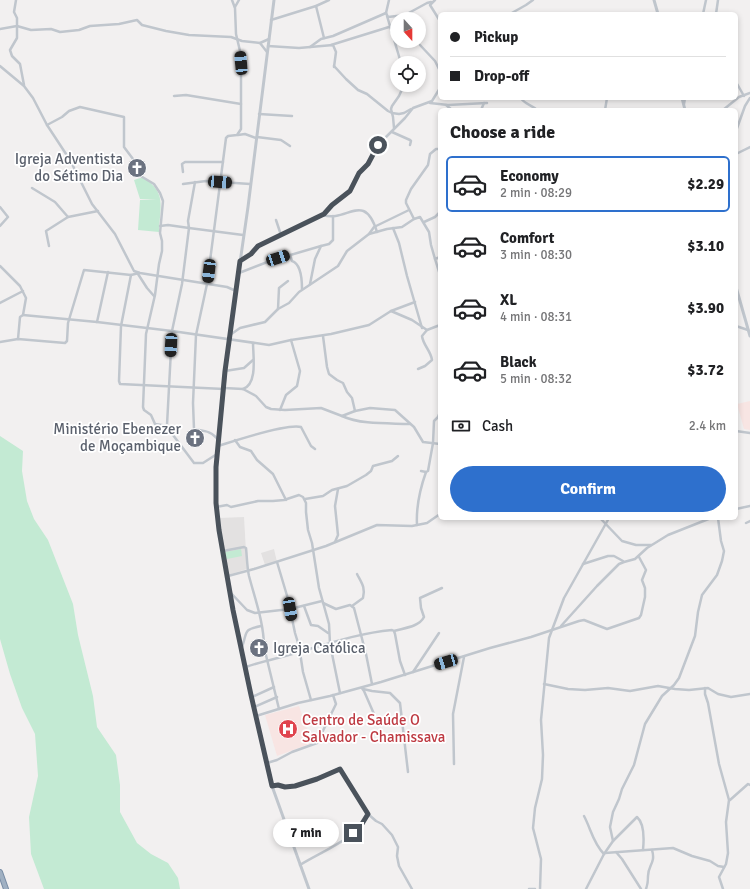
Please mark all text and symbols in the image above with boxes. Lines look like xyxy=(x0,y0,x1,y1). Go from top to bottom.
north arrow xyxy=(390,12,426,48)
map controls xyxy=(390,12,426,92)
text: Pickup xyxy=(474,28,518,46)
car xyxy=(234,51,248,75)
button: locate xyxy=(390,56,426,92)
text: Drop-off xyxy=(474,67,529,85)
text: Choose a ride xyxy=(450,121,555,143)
route start xyxy=(369,136,387,154)
place label: Igreja Adventista do Sétimo Dia xyxy=(15,150,123,185)
church icon: Igreja Adventista do Sétimo Dia xyxy=(126,157,148,179)
icon: car xyxy=(452,166,488,202)
text: Economy xyxy=(500,167,559,185)
car xyxy=(208,175,232,189)
text: $2.29 xyxy=(687,175,724,193)
text: 2 min · 08:29 xyxy=(500,185,572,201)
icon: car xyxy=(452,228,488,264)
text: Comfort xyxy=(500,229,554,247)
text: $3.10 xyxy=(687,237,724,255)
text: 3 min · 08:30 xyxy=(500,247,572,263)
car xyxy=(265,249,291,267)
car xyxy=(202,258,216,284)
icon: car xyxy=(452,290,488,326)
text: XL xyxy=(500,291,517,309)
text: $3.90 xyxy=(687,299,724,317)
text: 4 min · 08:31 xyxy=(500,309,572,325)
car xyxy=(164,333,178,357)
icon: car xyxy=(452,352,488,388)
text: Black xyxy=(500,353,537,371)
text: $3.72 xyxy=(687,361,724,379)
text: 5 min · 08:32 xyxy=(500,371,572,387)
icon: cash xyxy=(450,415,472,437)
text: Cash xyxy=(482,417,513,435)
text: 2.4 km xyxy=(689,418,726,434)
place label: Ministério Ebenezer de Moçambique xyxy=(53,420,181,455)
church icon: Ministério Ebenezer de Moçambique xyxy=(184,427,206,449)
button: Confirm xyxy=(450,466,726,512)
car xyxy=(282,596,298,622)
church icon: Igreja Católica xyxy=(248,637,270,659)
place label: Igreja Católica xyxy=(273,639,366,657)
car xyxy=(433,653,459,671)
place label: Centro de Saúde O Salvador - Chamissava xyxy=(302,711,445,746)
hospital icon: Centro de Saúde O Salvador - Chamissava xyxy=(277,718,299,740)
callout: 7 min xyxy=(273,819,339,847)
route end xyxy=(344,824,362,842)
text: 7 min xyxy=(290,825,322,841)

